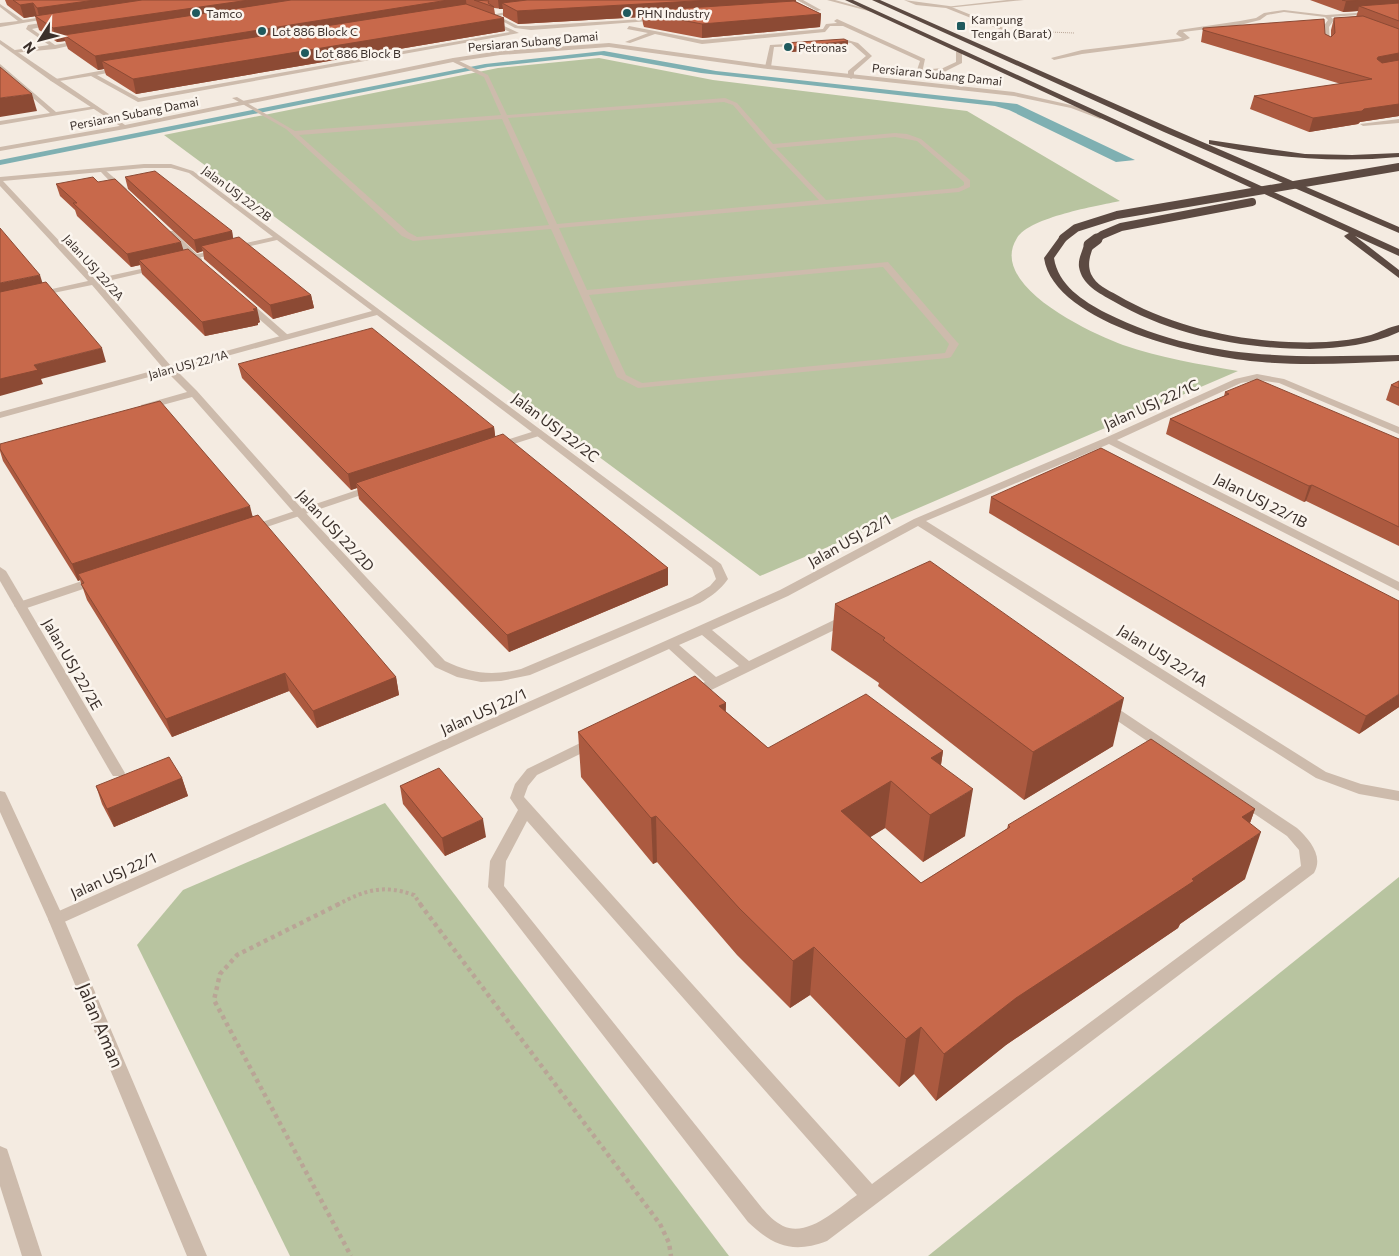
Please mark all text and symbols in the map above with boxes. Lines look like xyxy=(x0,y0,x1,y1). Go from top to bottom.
place label: Tamco xyxy=(206,6,243,20)
place label: PHN Industry xyxy=(637,6,710,20)
marker: Tamco xyxy=(190,7,202,19)
marker: PHN Industry xyxy=(621,7,633,19)
place label: Kampung Tengah (Barat) xyxy=(971,12,1052,40)
north arrow xyxy=(15,15,65,65)
marker: Kampung Tengah (Barat) xyxy=(955,20,967,32)
place label: Lot 886 Block C xyxy=(272,24,358,38)
marker: Lot 886 Block C xyxy=(256,25,268,37)
street label: Persiaran Subang Damai xyxy=(467,28,599,54)
text: N xyxy=(19,39,39,57)
place label: Petronas xyxy=(798,40,847,54)
marker: Petronas xyxy=(782,41,794,53)
place label: Lot 886 Block B xyxy=(315,46,401,60)
marker: Lot 886 Block B xyxy=(299,47,311,59)
street label: Persiaran Subang Damai xyxy=(871,60,1003,88)
street label: Persiaran Subang Damai xyxy=(68,94,200,132)
street label: Jalan USJ 22/2B xyxy=(199,162,275,224)
street label: Jalan USJ 22/2A xyxy=(60,231,127,303)
street label: Jalan USJ 22/1A xyxy=(147,347,230,382)
street label: Jalan USJ 22/1C xyxy=(1101,375,1201,433)
street label: Jalan USJ 22/2C xyxy=(509,388,603,466)
street label: Jalan USJ 22/1B xyxy=(1212,469,1311,531)
street label: Jalan USJ 22/2D xyxy=(294,485,378,575)
street label: Jalan USJ 22/1 xyxy=(804,510,894,570)
street label: Jalan USJ 22/2E xyxy=(39,615,107,713)
street label: Jalan USJ 22/1A xyxy=(1115,620,1211,690)
street label: Jalan USJ 22/1 xyxy=(437,684,529,738)
street label: Jalan USJ 22/1 xyxy=(67,848,159,902)
street label: Jalan Aman xyxy=(73,979,129,1071)

